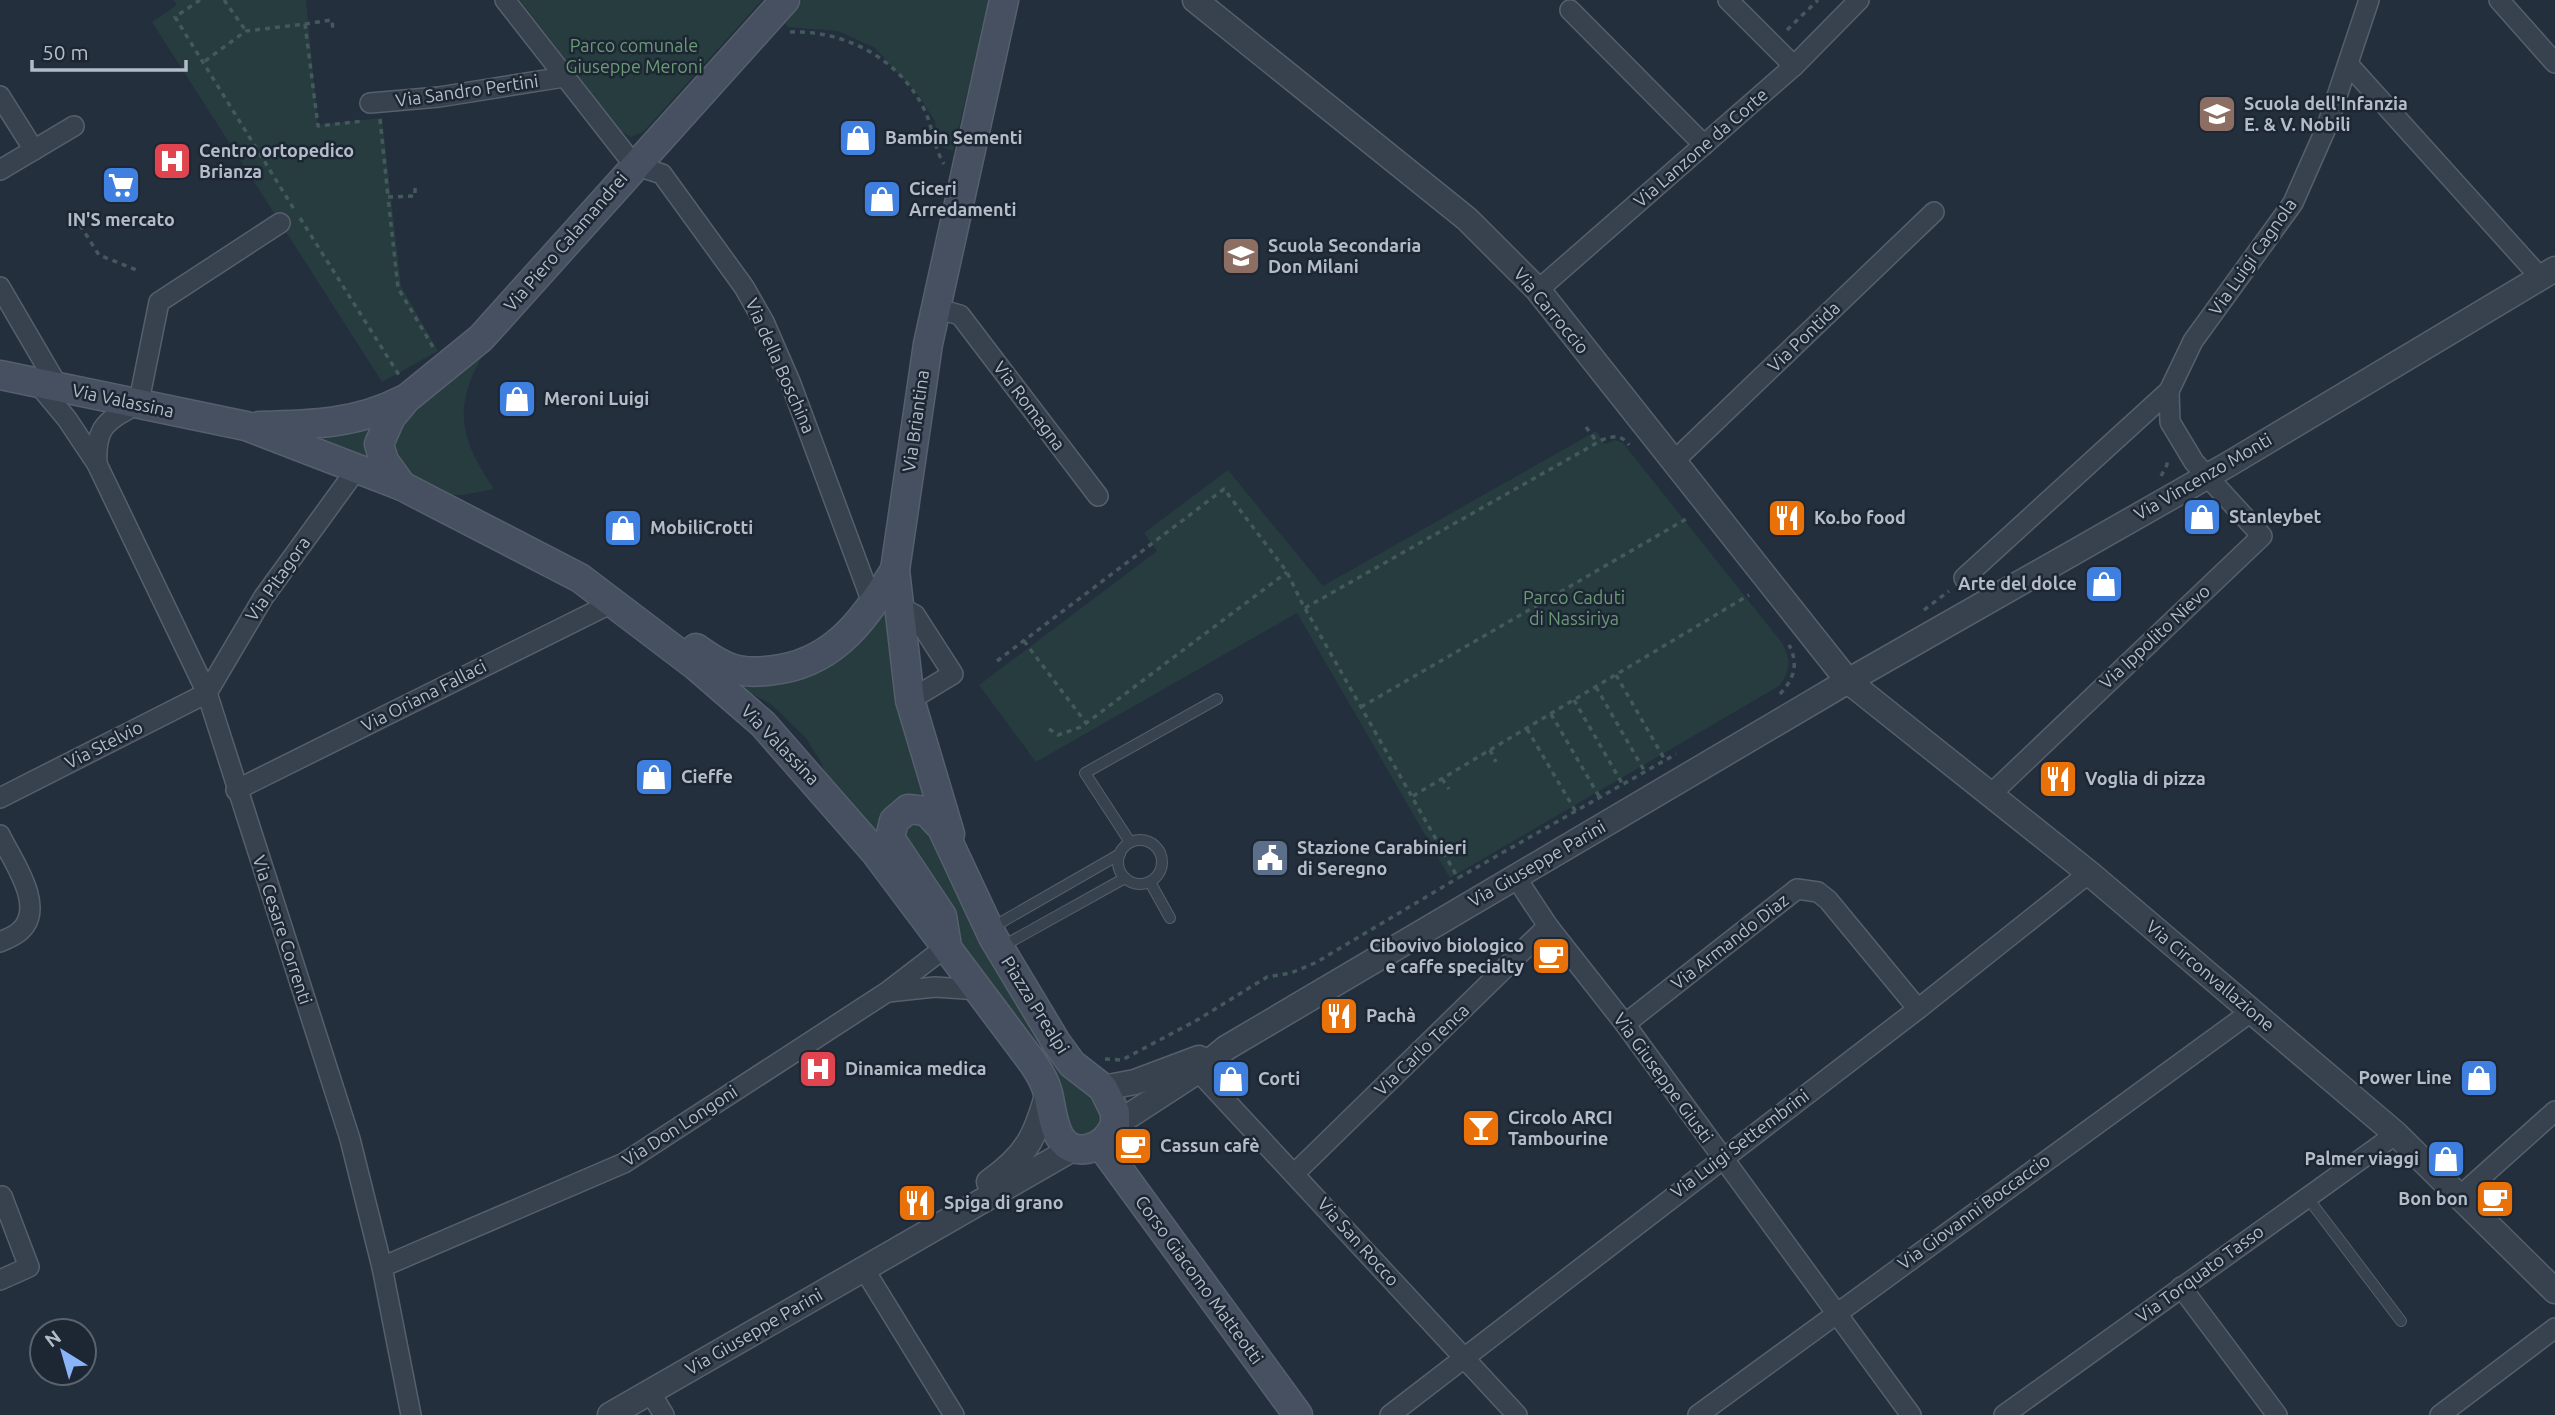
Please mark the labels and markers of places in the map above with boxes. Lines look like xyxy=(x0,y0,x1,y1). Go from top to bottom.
school or university icon: Scuola dell'Infanzia E. & V. Nobili xyxy=(2196,93,2238,135)
place label: Scuola dell'Infanzia E. & V. Nobili xyxy=(2244,93,2408,134)
shop icon: Bambin Sementi xyxy=(837,117,879,159)
place label: Bambin Sementi xyxy=(885,127,1023,147)
hospital icon: Centro ortopedico Brianza xyxy=(151,140,193,182)
place label: Centro ortopedico Brianza xyxy=(199,140,354,181)
supermarket icon: IN'S mercato xyxy=(100,164,142,206)
shop icon: Ciceri Arredamenti xyxy=(861,178,903,220)
place label: Ciceri Arredamenti xyxy=(909,178,1016,219)
place label: IN'S mercato xyxy=(67,209,175,229)
school or university icon: Scuola Secondaria Don Milani xyxy=(1220,235,1262,277)
place label: Scuola Secondaria Don Milani xyxy=(1268,235,1421,276)
shop icon: Meroni Luigi xyxy=(496,378,538,420)
place label: Meroni Luigi xyxy=(544,388,649,408)
shop icon: Stanleybet xyxy=(2181,496,2223,538)
restaurant icon: Ko.bo food xyxy=(1766,497,1808,539)
place label: Stanleybet xyxy=(2229,506,2322,526)
shop icon: MobiliCrotti xyxy=(602,507,644,549)
place label: Ko.bo food xyxy=(1814,507,1906,527)
place label: MobiliCrotti xyxy=(650,517,753,537)
shop icon: Arte del dolce xyxy=(2083,563,2125,605)
place label: Arte del dolce xyxy=(1958,573,2077,593)
shop icon: Cieffe xyxy=(633,756,675,798)
restaurant icon: Voglia di pizza xyxy=(2037,758,2079,800)
place label: Cieffe xyxy=(681,766,733,786)
place label: Voglia di pizza xyxy=(2085,768,2206,788)
public building icon: Stazione Carabinieri di Seregno xyxy=(1249,837,1291,879)
place label: Stazione Carabinieri di Seregno xyxy=(1297,837,1467,878)
place label: Cibovivo biologico e caffe specialty xyxy=(1369,935,1524,976)
cafe icon: Cibovivo biologico e caffe specialty xyxy=(1530,935,1572,977)
restaurant icon: Pachà xyxy=(1318,995,1360,1037)
place label: Pachà xyxy=(1366,1005,1416,1025)
hospital icon: Dinamica medica xyxy=(797,1048,839,1090)
shop icon: Power Line xyxy=(2458,1057,2500,1099)
place label: Dinamica medica xyxy=(845,1058,986,1078)
shop icon: Corti xyxy=(1210,1058,1252,1100)
place label: Power Line xyxy=(2358,1067,2452,1087)
place label: Corti xyxy=(1258,1068,1300,1088)
bar icon: Circolo ARCI Tambourine xyxy=(1460,1107,1502,1149)
place label: Circolo ARCI Tambourine xyxy=(1508,1107,1613,1148)
cafe icon: Cassun cafè xyxy=(1112,1125,1154,1167)
place label: Cassun cafè xyxy=(1160,1135,1260,1155)
shop icon: Palmer viaggi xyxy=(2425,1138,2467,1180)
place label: Palmer viaggi xyxy=(2305,1148,2419,1168)
cafe icon: Bon bon xyxy=(2474,1178,2516,1220)
restaurant icon: Spiga di grano xyxy=(896,1182,938,1224)
place label: Bon bon xyxy=(2398,1188,2468,1208)
place label: Spiga di grano xyxy=(944,1192,1064,1212)

